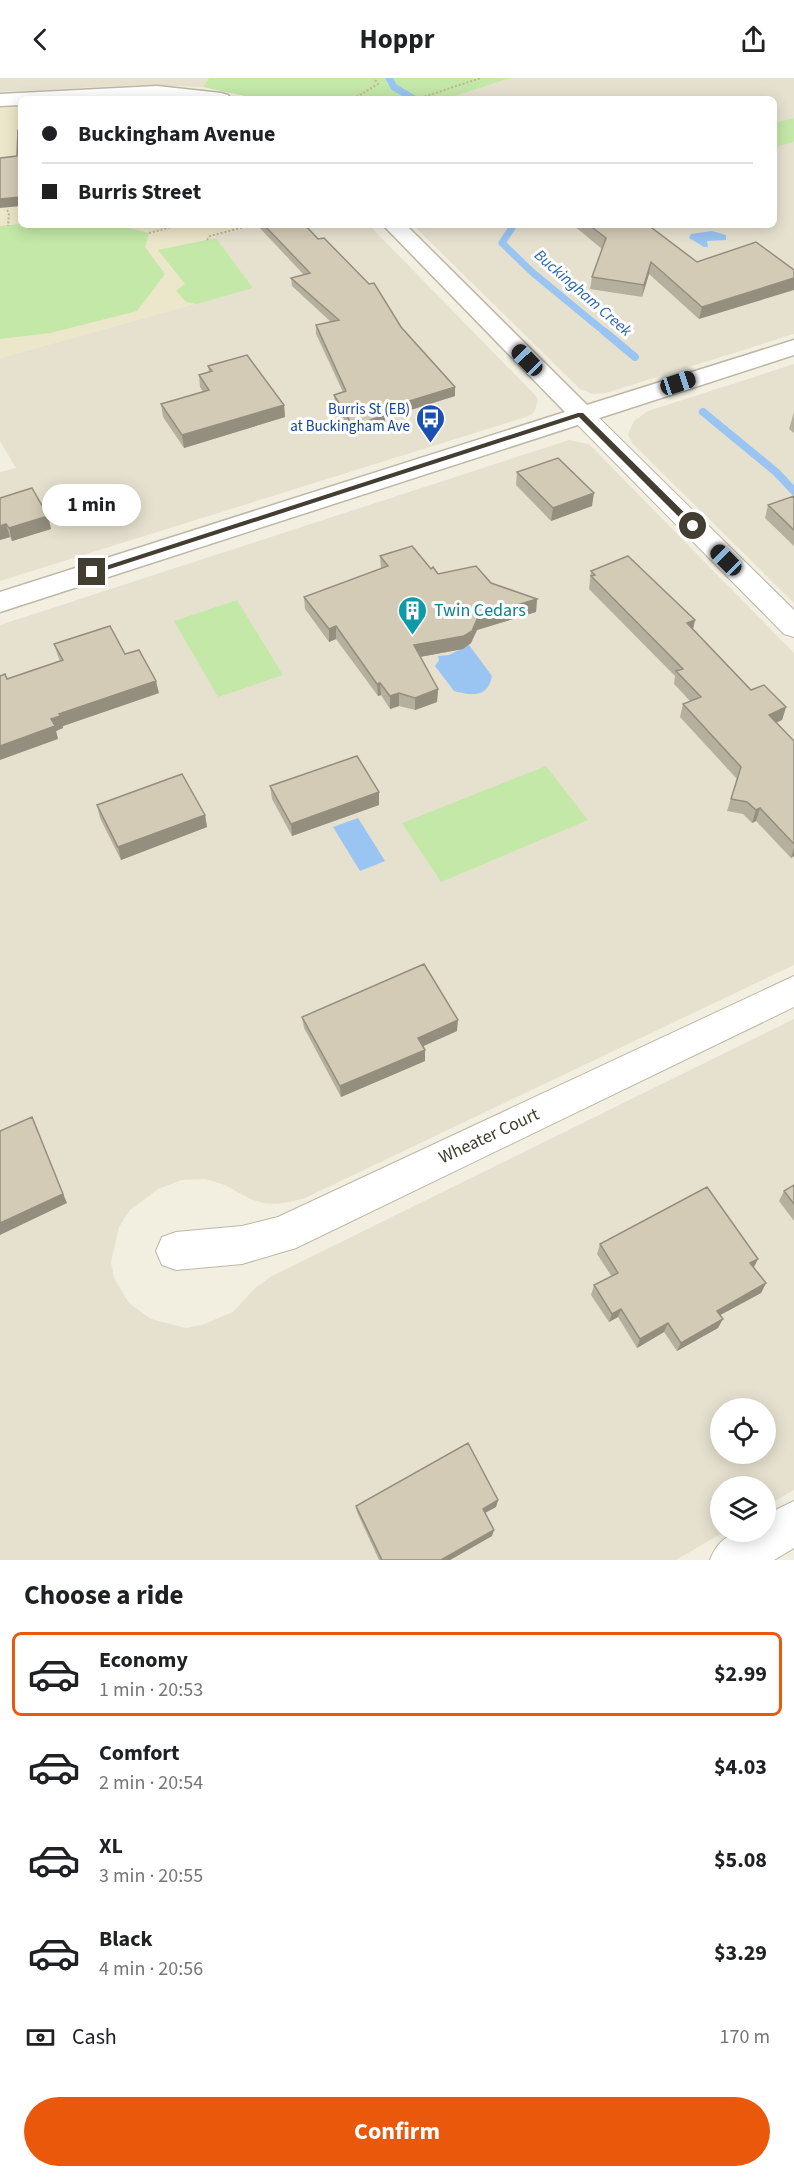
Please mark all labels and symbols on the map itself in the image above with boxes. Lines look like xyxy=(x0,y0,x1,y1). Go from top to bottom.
water label: Buckingham Creek xyxy=(529,244,637,342)
car xyxy=(508,341,546,379)
car xyxy=(658,369,698,397)
place label: Burris St (EB) at Buckingham Ave xyxy=(290,399,410,437)
bus stop icon: Burris St (EB) at Buckingham Ave xyxy=(415,402,447,444)
callout: 1 min xyxy=(42,485,142,527)
route start xyxy=(679,512,706,539)
car xyxy=(707,541,745,579)
route end xyxy=(78,558,105,585)
building icon: Twin Cedars xyxy=(397,594,429,636)
place label: Twin Cedars xyxy=(434,598,526,623)
street label: Wheater Court xyxy=(435,1102,543,1170)

